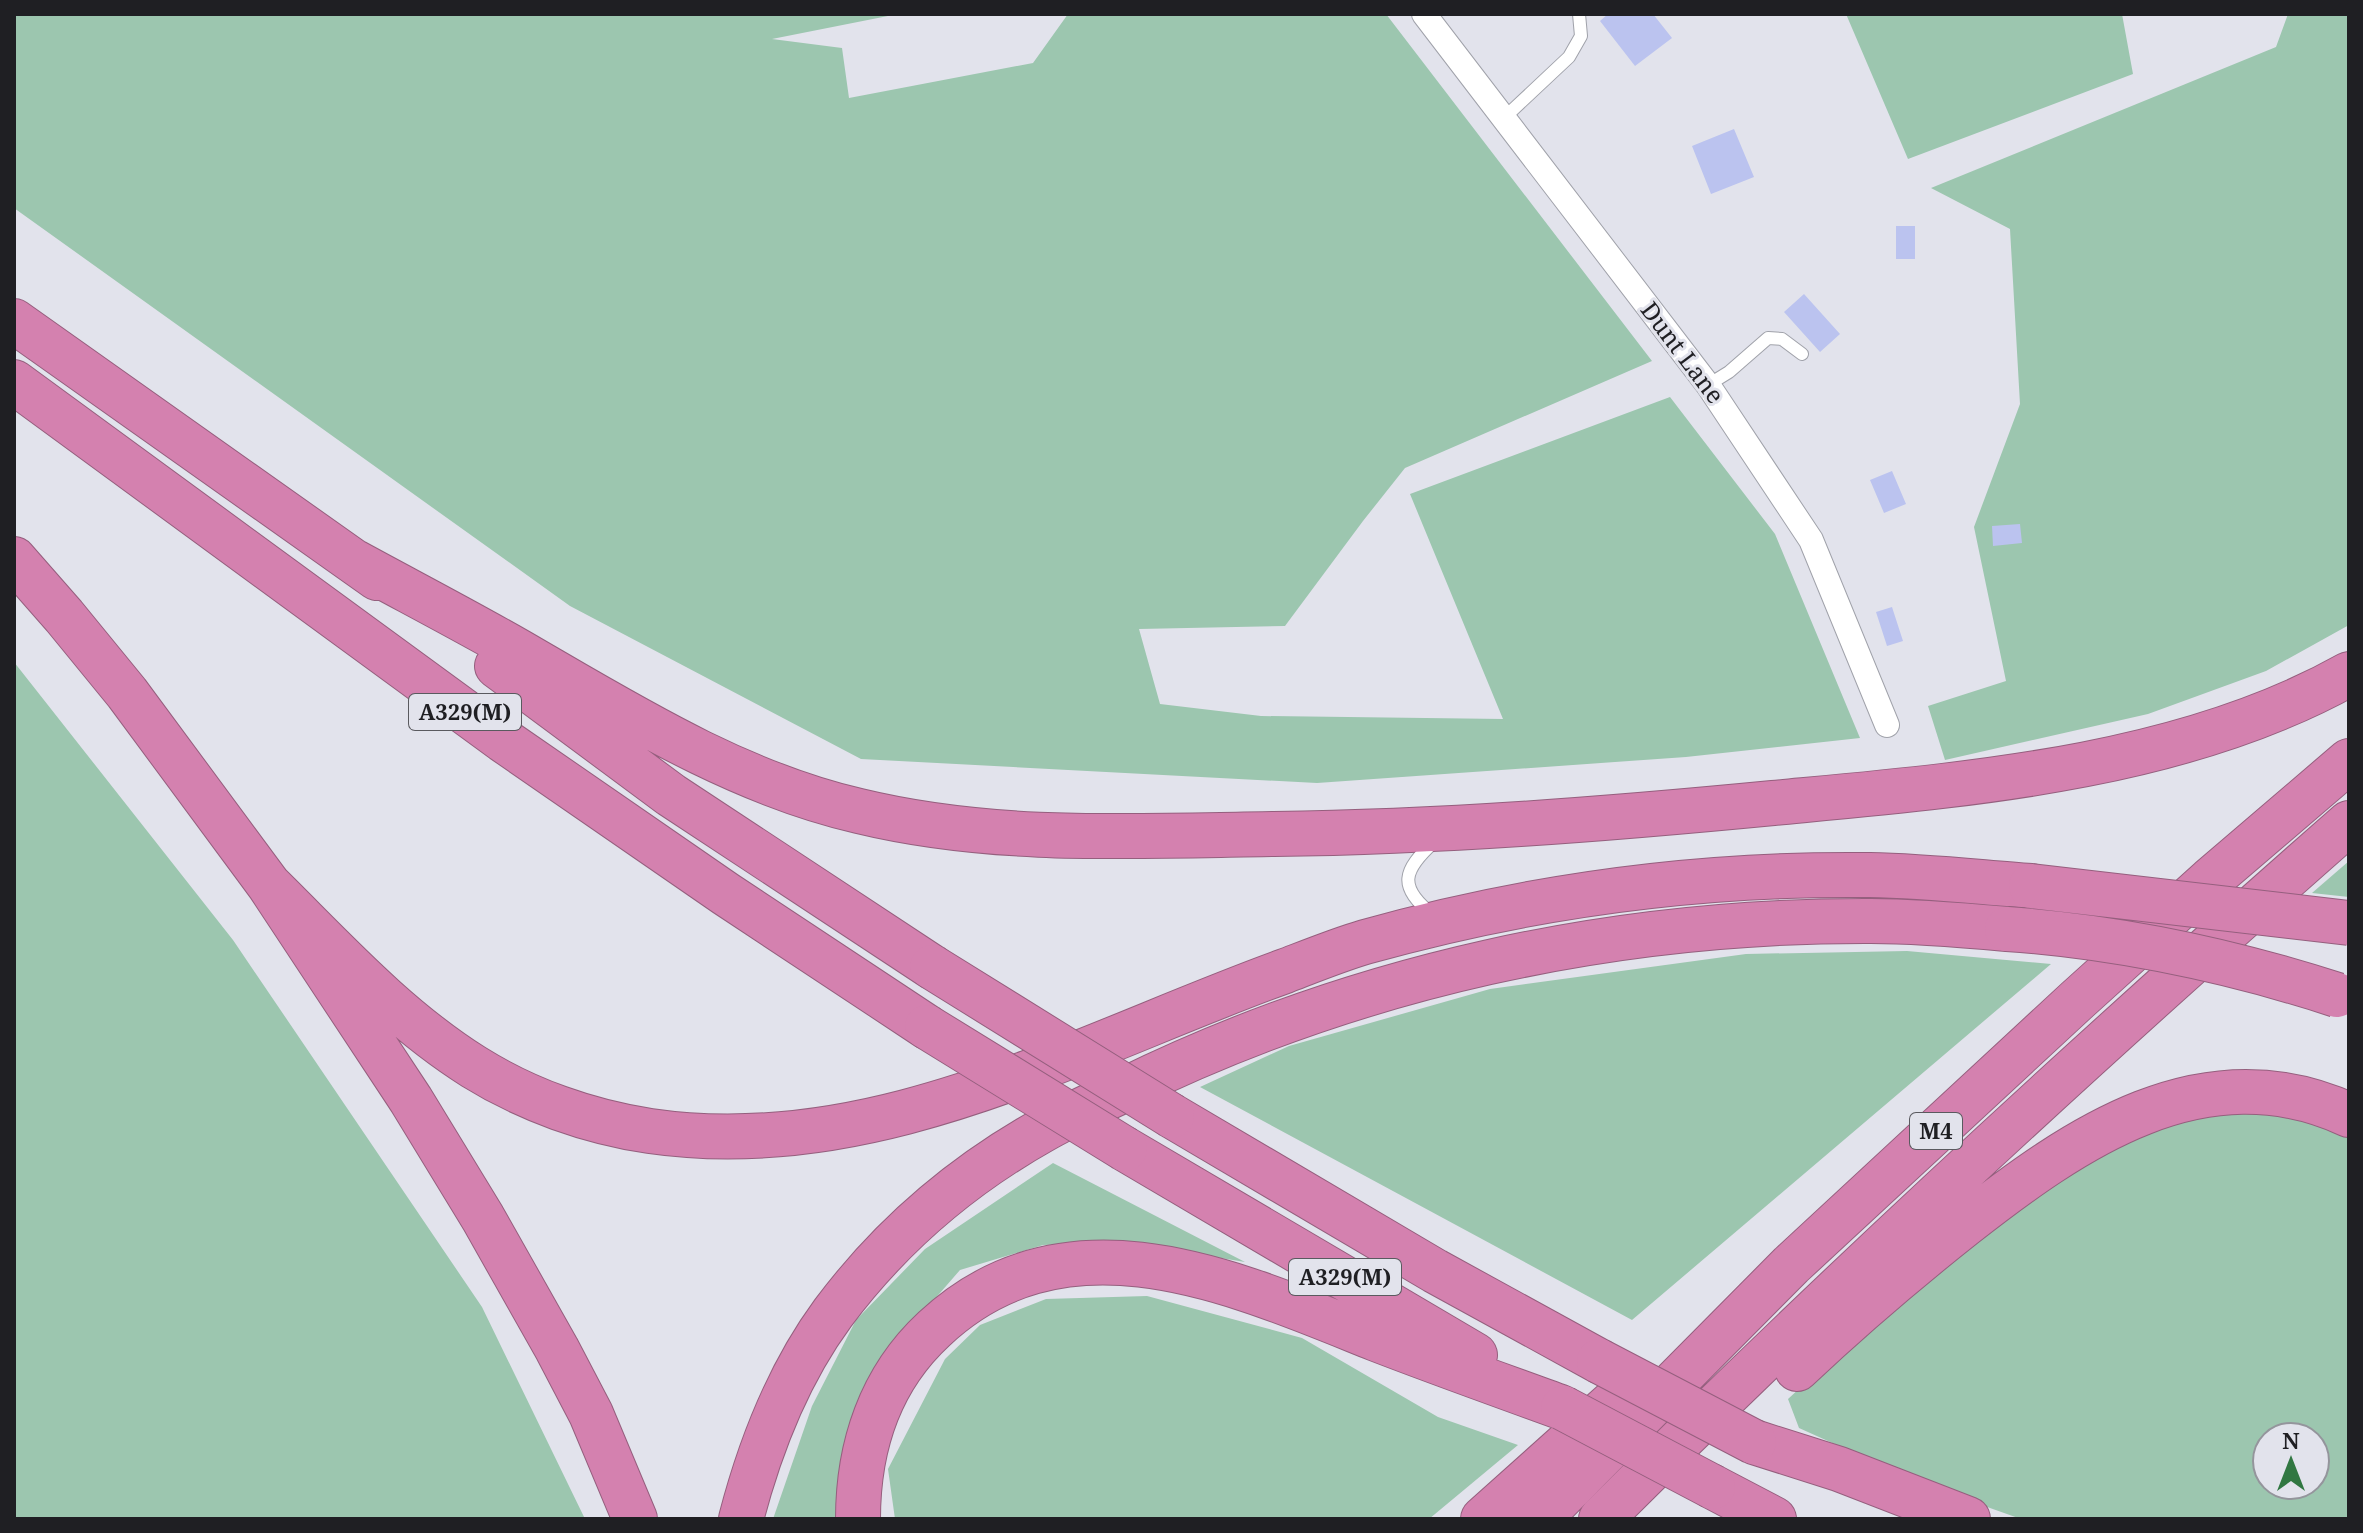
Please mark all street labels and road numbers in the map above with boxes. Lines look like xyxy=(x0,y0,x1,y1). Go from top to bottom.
street label: Dunt Lane xyxy=(1634,294,1732,410)
road number: A329(M) xyxy=(409,694,521,730)
road number: M4 xyxy=(1910,1113,1962,1149)
road number: A329(M) xyxy=(1289,1259,1401,1295)

